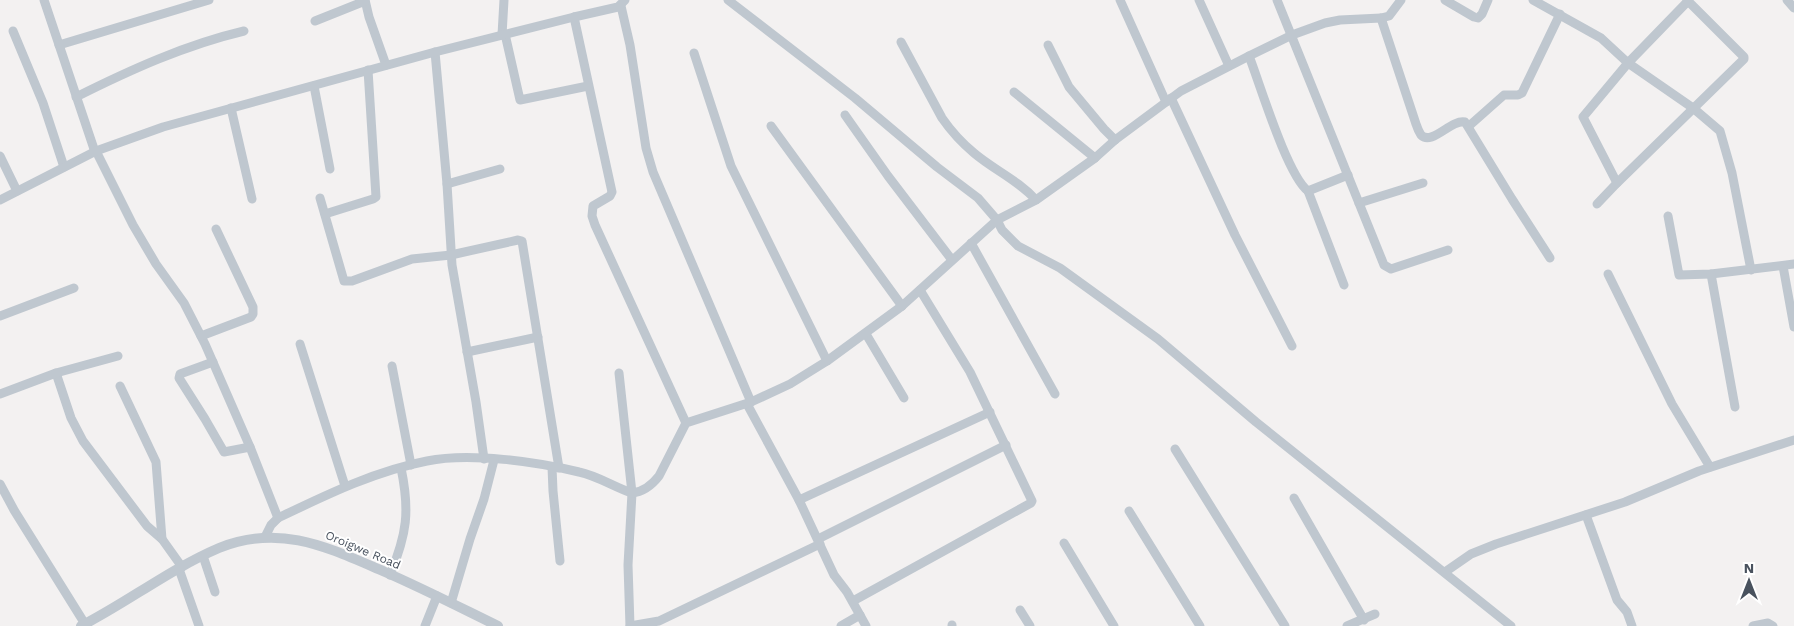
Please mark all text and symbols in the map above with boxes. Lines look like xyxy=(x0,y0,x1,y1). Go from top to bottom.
street label: Oroigwe Road xyxy=(323,528,403,572)
north arrow xyxy=(1724,556,1774,606)
text: N xyxy=(1744,560,1754,576)

